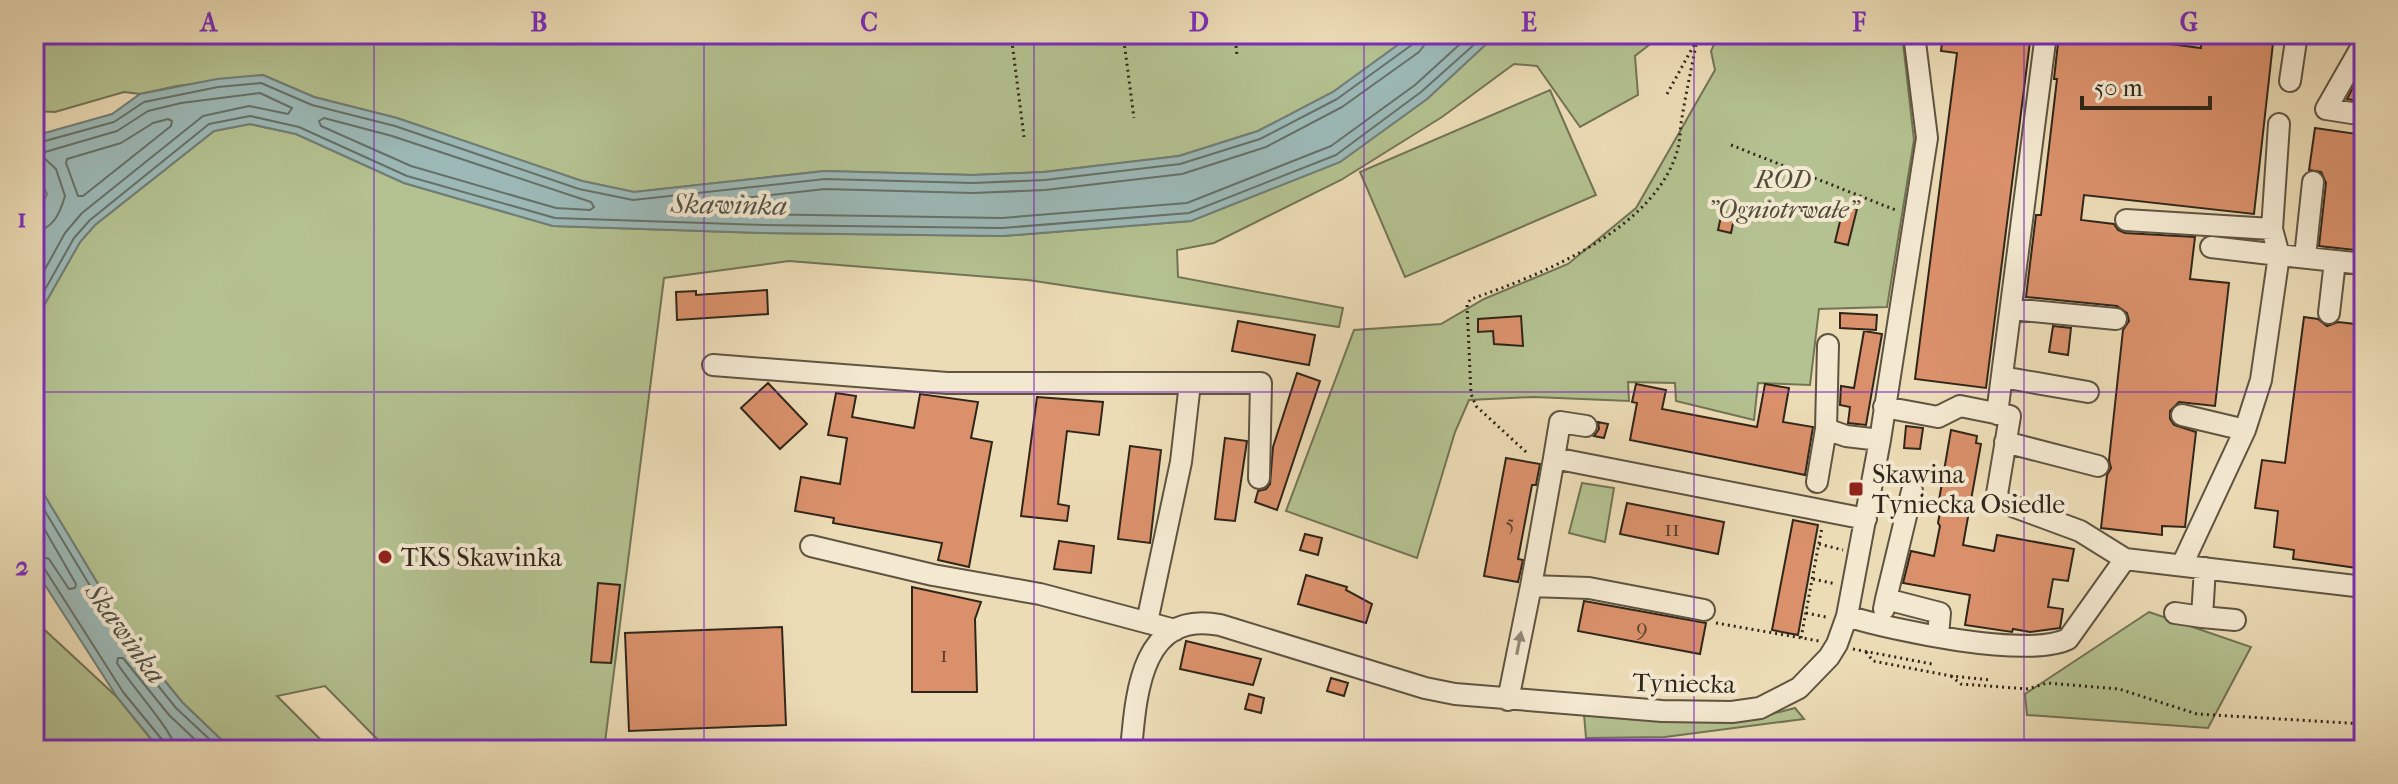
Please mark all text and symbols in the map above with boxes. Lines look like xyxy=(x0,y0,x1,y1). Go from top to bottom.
text: A xyxy=(199,7,219,38)
text: B xyxy=(531,7,548,38)
text: C xyxy=(860,7,878,38)
text: D xyxy=(1189,7,1209,38)
text: E xyxy=(1521,7,1537,38)
text: F xyxy=(1851,7,1866,38)
text: G xyxy=(2180,7,2198,38)
scale bar xyxy=(2082,60,2210,110)
text: 50 m xyxy=(2094,74,2143,102)
park label: ROD "Ogniotrwałe" xyxy=(1708,164,1860,225)
water label: Skawinka xyxy=(670,187,787,222)
text: 1 xyxy=(17,203,27,234)
place label: Skawina Tyniecka Osiedle xyxy=(1872,459,2065,520)
marker: Skawina Tyniecka Osiedle xyxy=(1847,480,1865,498)
house number: 5 xyxy=(1505,510,1515,536)
house number: 11 xyxy=(1664,516,1680,542)
place label: TKS Skawinka xyxy=(401,542,563,573)
marker: TKS Skawinka xyxy=(376,548,394,566)
text: 2 xyxy=(15,551,29,582)
water label: Skawinka xyxy=(77,576,173,690)
house number: 9 xyxy=(1636,615,1648,641)
one-way arrow xyxy=(1514,630,1526,655)
house number: 1 xyxy=(940,642,948,668)
street label: Tyniecka xyxy=(1632,667,1737,700)

